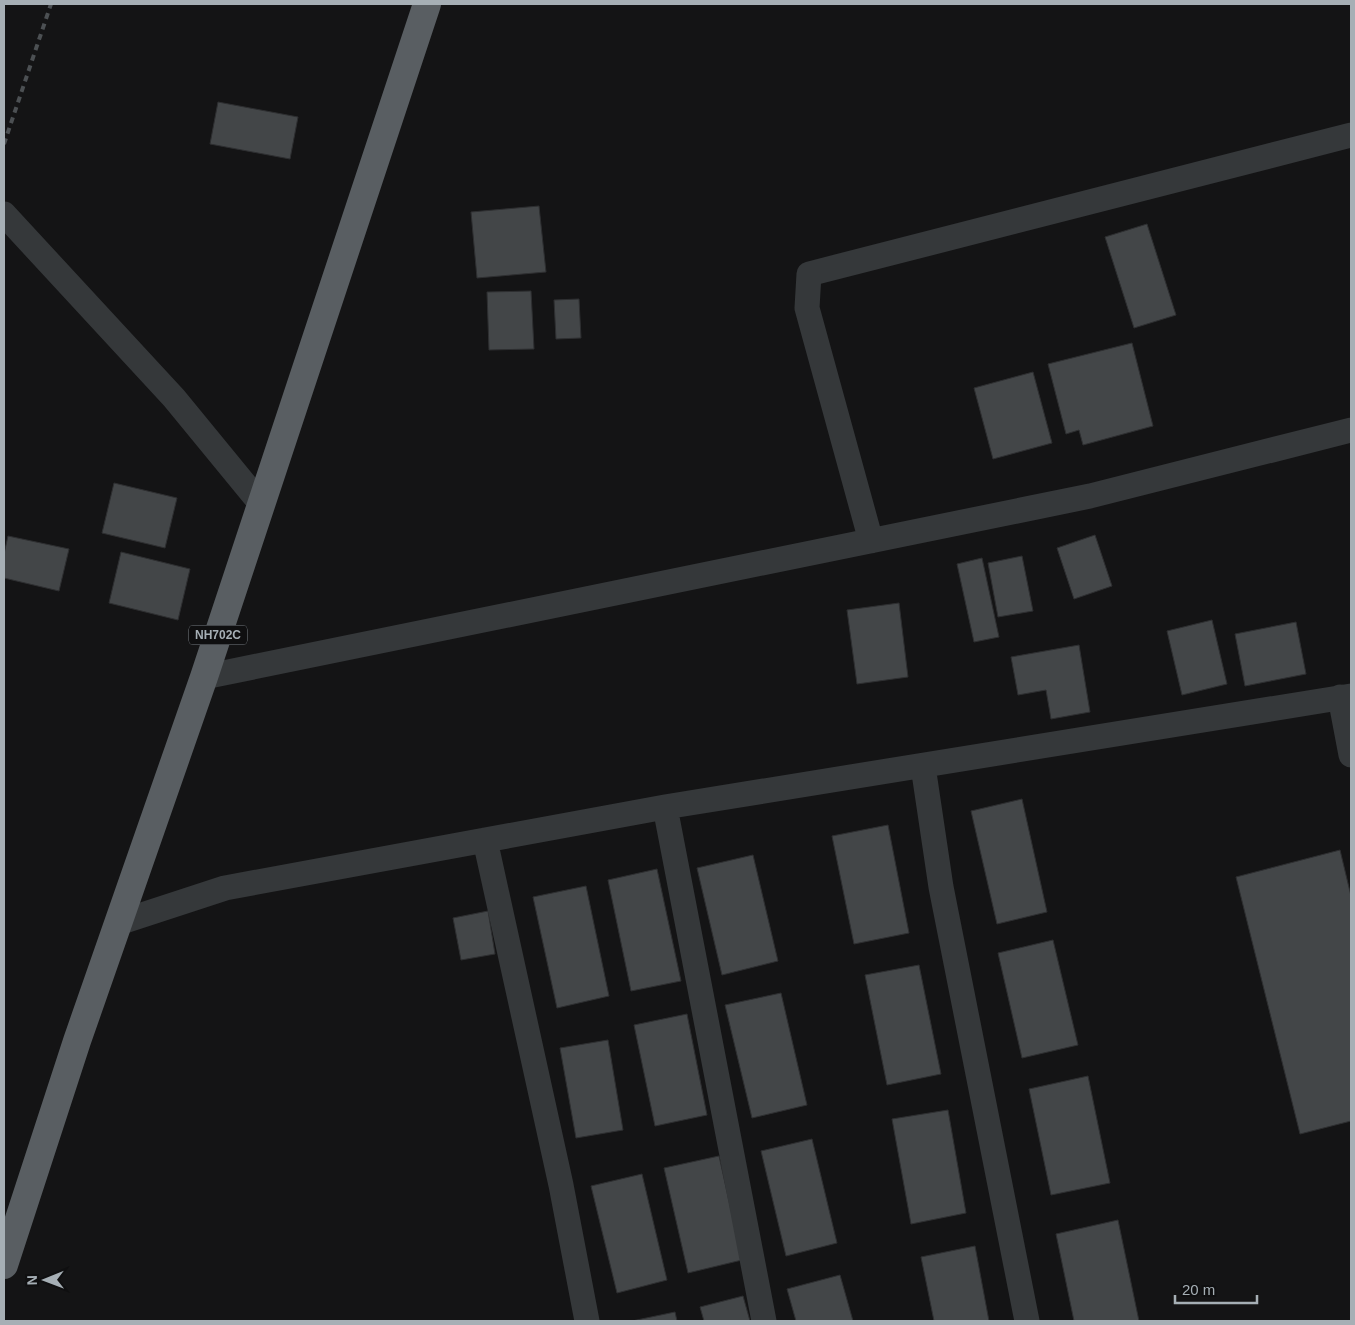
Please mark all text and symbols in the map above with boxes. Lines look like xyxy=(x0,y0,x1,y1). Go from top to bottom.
road number: NH702C xyxy=(189,626,247,644)
north arrow xyxy=(20,1255,70,1305)
scale bar xyxy=(1175,1272,1258,1304)
text: N xyxy=(24,1275,40,1285)
text: 20 m xyxy=(1182,1281,1215,1298)

